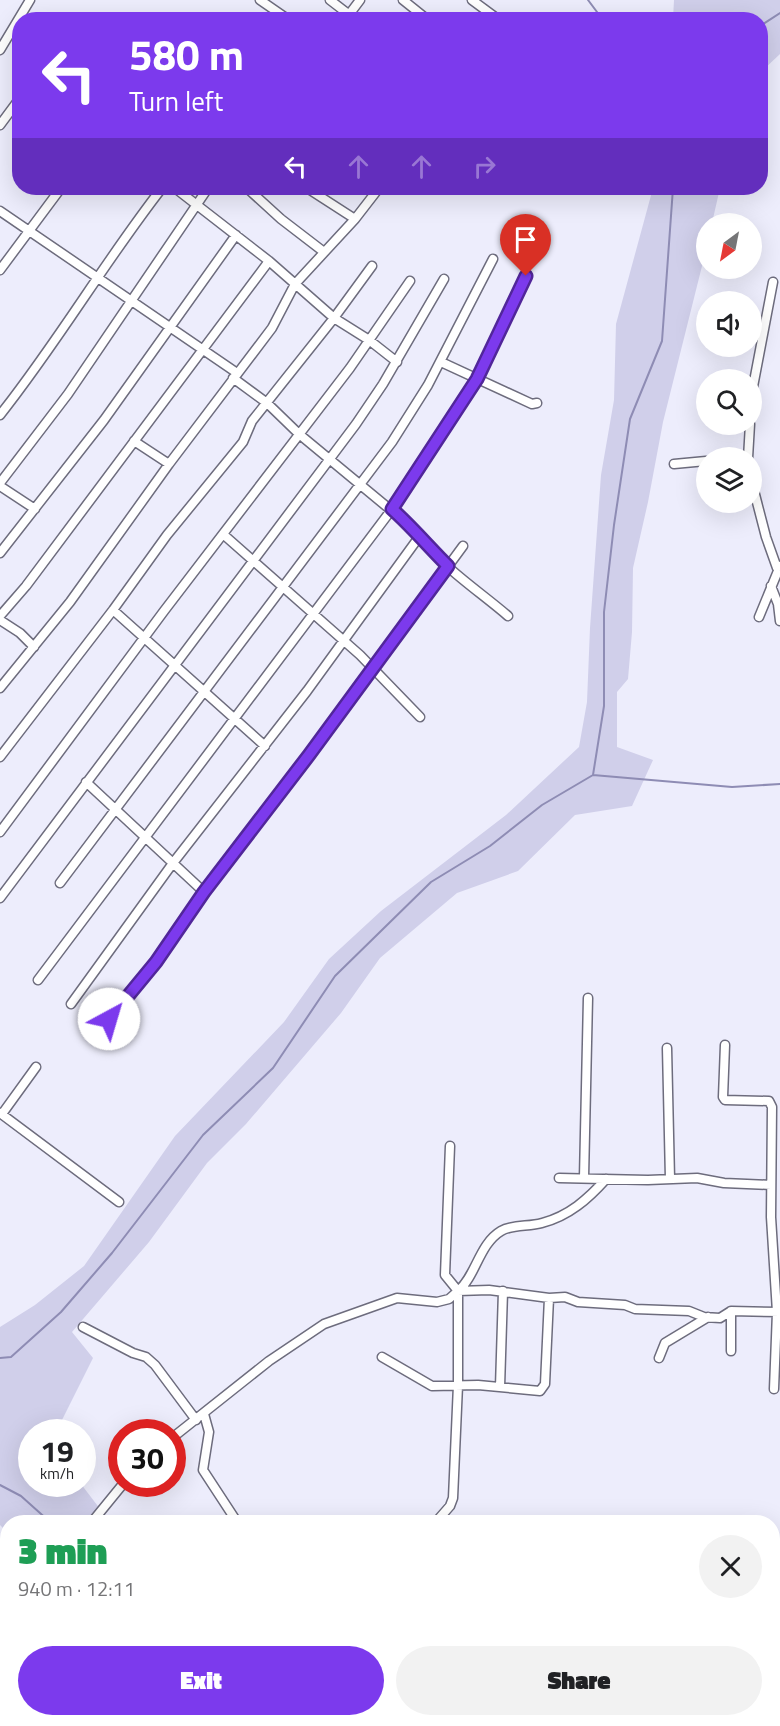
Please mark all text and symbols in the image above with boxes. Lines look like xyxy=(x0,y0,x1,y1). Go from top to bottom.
text: 580 m xyxy=(129,22,244,86)
icon: left xyxy=(30,36,108,114)
text: Turn left xyxy=(129,80,223,121)
icon: left xyxy=(279,150,312,183)
icon: ahead xyxy=(342,150,375,183)
icon: ahead xyxy=(405,150,438,183)
icon: right xyxy=(468,150,501,183)
north arrow xyxy=(696,213,762,279)
map controls xyxy=(696,213,762,513)
pin xyxy=(500,214,551,276)
icon: arrive xyxy=(509,223,542,256)
button: sound xyxy=(696,291,762,357)
button: search xyxy=(696,369,762,435)
button: layers xyxy=(696,447,762,513)
position arrow xyxy=(77,987,141,1051)
speed limit sign: 30 xyxy=(108,1419,186,1497)
text: 19 xyxy=(40,1428,74,1474)
text: km/h xyxy=(40,1462,74,1485)
text: 3 min xyxy=(18,1523,107,1578)
button: close xyxy=(699,1535,762,1598)
text: 940 m · 12:11 xyxy=(18,1573,135,1604)
button: Exit xyxy=(18,1646,384,1715)
button: Share xyxy=(396,1646,762,1715)

